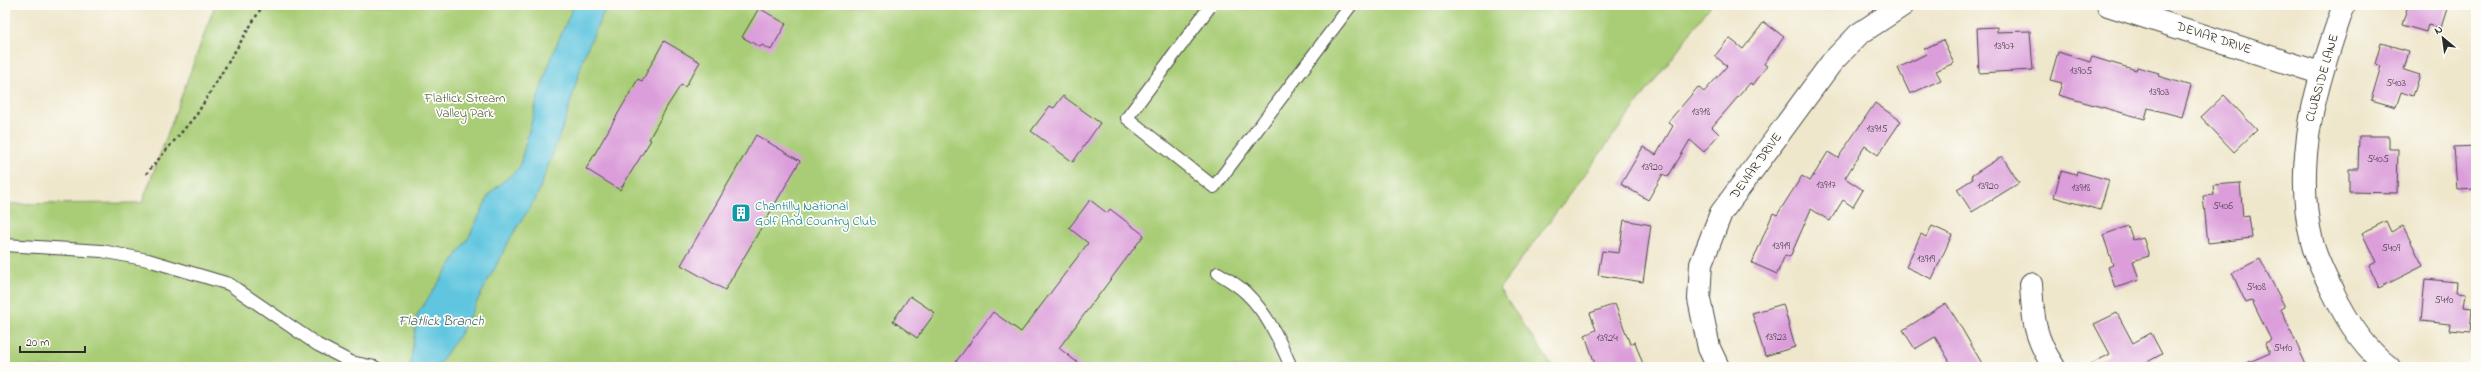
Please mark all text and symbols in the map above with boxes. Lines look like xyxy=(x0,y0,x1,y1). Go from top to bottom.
street label: DEVIAR DRIVE xyxy=(2173,17,2254,59)
north arrow xyxy=(2423,18,2463,58)
text: N xyxy=(2432,21,2446,39)
street label: CLUBSIDE LANE xyxy=(2300,32,2344,124)
house number: 13907 xyxy=(1994,38,2015,54)
house number: 13905 xyxy=(2070,63,2092,79)
house number: 5403 xyxy=(2386,75,2407,91)
house number: 13903 xyxy=(2149,84,2170,100)
park label: Flatlick Stream Valley Park xyxy=(424,89,505,124)
house number: 13918 xyxy=(1692,104,1710,120)
house number: 13915 xyxy=(1866,121,1888,137)
street label: DEVIAR DRIVE xyxy=(1725,129,1787,204)
house number: 5405 xyxy=(2367,151,2389,167)
house number: 13920 xyxy=(1641,159,1663,175)
house number: 13917 xyxy=(1816,177,1836,193)
house number: 13920 xyxy=(1977,178,1999,194)
house number: 13918 xyxy=(2072,180,2090,196)
place label: Chantilly National Golf And Country Club xyxy=(755,197,876,232)
house number: 5406 xyxy=(2213,198,2233,214)
building icon: Chantilly National Golf And Country Club xyxy=(730,202,752,224)
house number: 13919 xyxy=(1772,238,1791,254)
house number: 5409 xyxy=(2382,240,2401,256)
house number: 13919 xyxy=(1917,251,1936,267)
house number: 5408 xyxy=(2246,279,2266,295)
house number: 5410 xyxy=(2434,292,2454,308)
water label: Flatlick Branch xyxy=(398,311,484,332)
scale bar xyxy=(20,328,85,354)
house number: 13923 xyxy=(1765,329,1787,345)
house number: 13924 xyxy=(1596,330,1618,346)
text: 20 m xyxy=(26,334,49,352)
house number: 5410 xyxy=(2273,340,2293,356)

